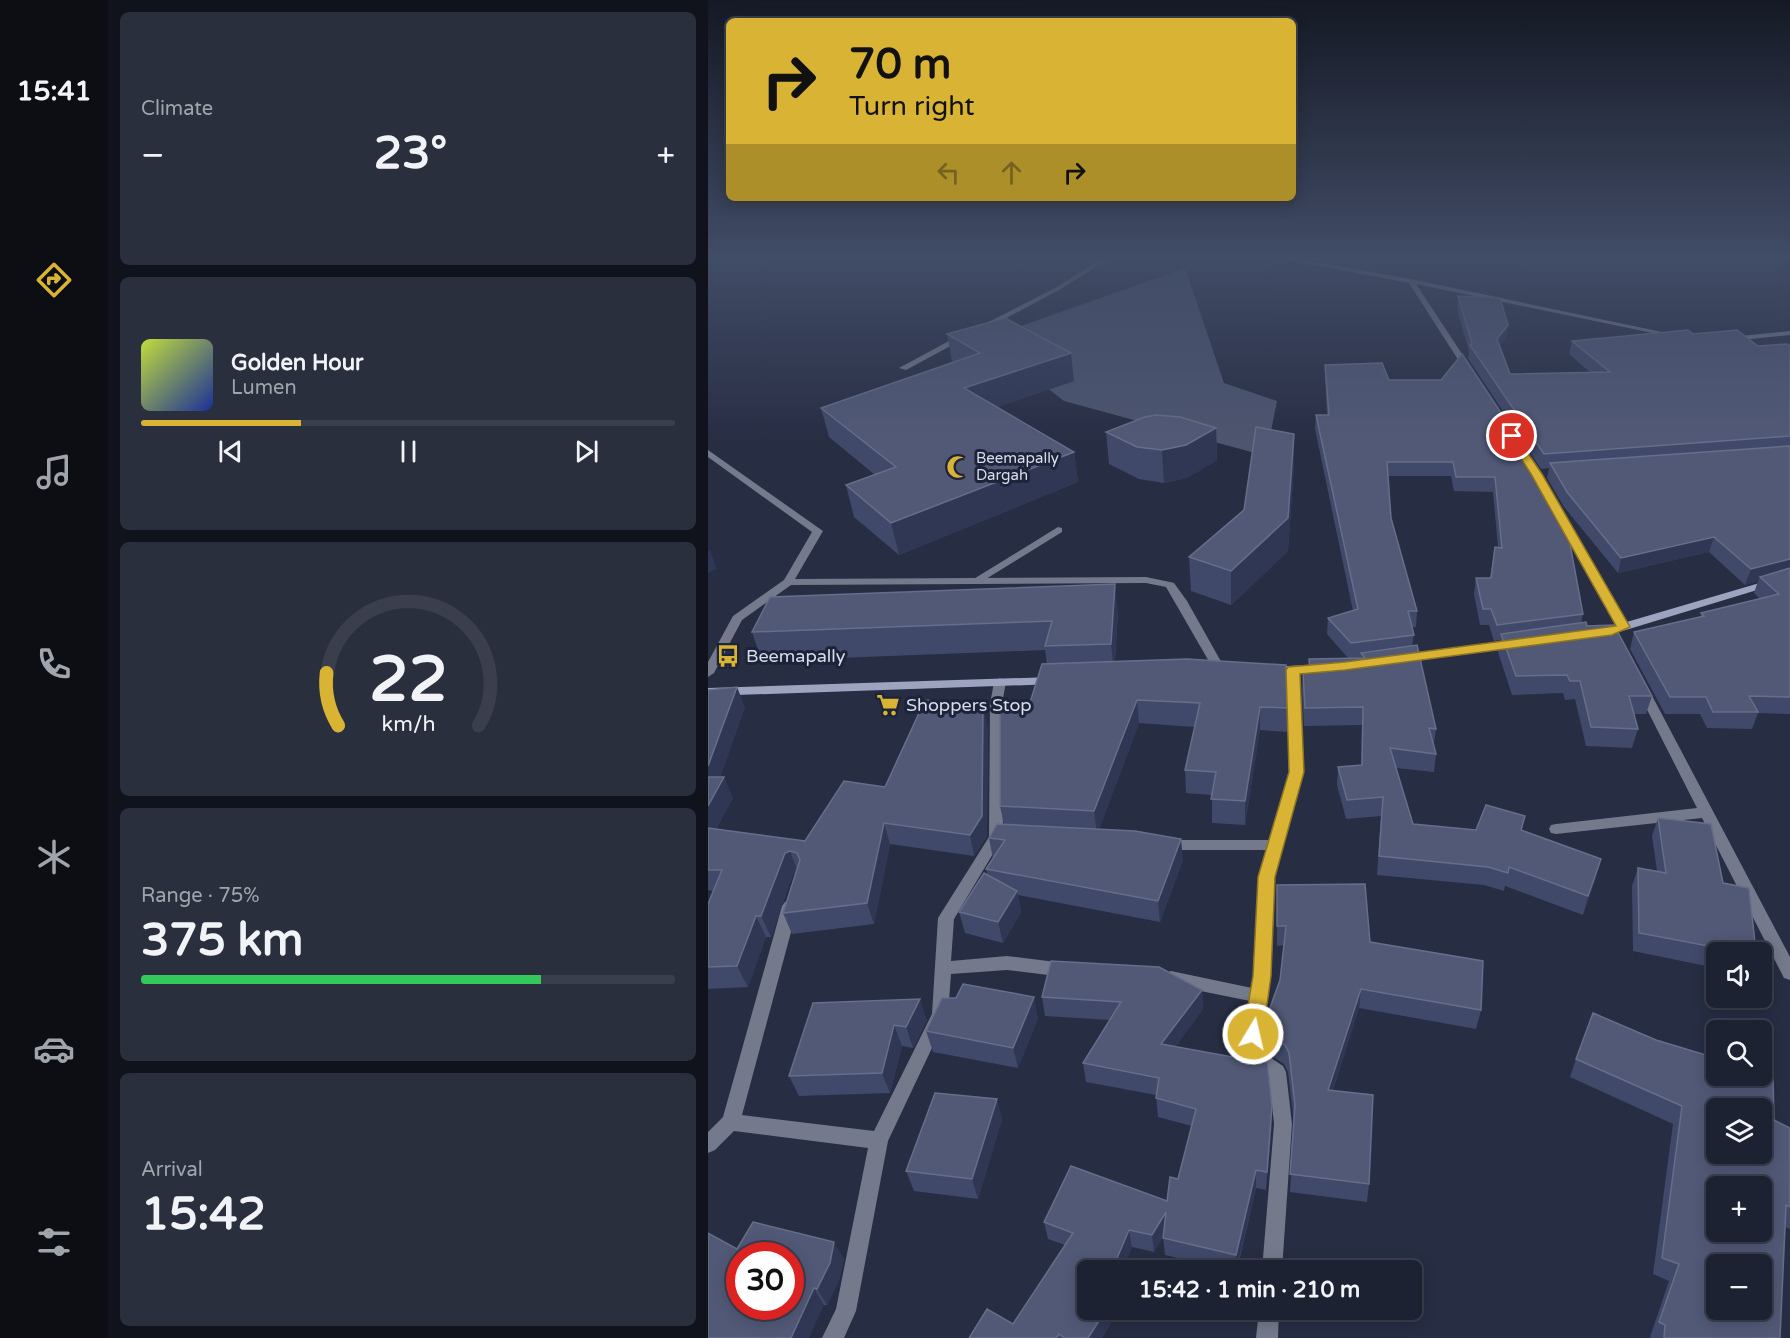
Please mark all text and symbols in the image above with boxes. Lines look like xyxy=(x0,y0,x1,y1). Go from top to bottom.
text: 70 m xyxy=(849,39,951,90)
icon: right xyxy=(750,42,828,120)
text: 15:41 xyxy=(17,75,91,108)
text: Turn right xyxy=(849,90,975,123)
text: Climate xyxy=(141,97,213,121)
text: 23° xyxy=(374,127,447,181)
text: − xyxy=(141,136,165,175)
text: + xyxy=(656,136,675,175)
icon: left xyxy=(932,156,965,189)
icon: ahead xyxy=(995,156,1028,189)
icon: right xyxy=(1058,156,1091,189)
icon: directions xyxy=(33,259,75,301)
text: Golden Hour xyxy=(231,350,363,376)
text: Lumen xyxy=(231,376,297,400)
pin xyxy=(1486,410,1537,461)
icon: arrive xyxy=(1495,419,1528,452)
icon: previous xyxy=(214,435,247,468)
icon: pause xyxy=(392,435,425,468)
icon: next xyxy=(570,435,603,468)
place label: Beemapally Dargah xyxy=(976,449,1059,484)
icon: music xyxy=(33,451,75,493)
mosque icon: Beemapally Dargah xyxy=(945,454,971,480)
icon: phone xyxy=(33,643,75,685)
text: 22 xyxy=(369,643,447,718)
bus stop icon: Beemapally xyxy=(715,643,741,669)
place label: Beemapally xyxy=(746,645,846,667)
supermarket icon: Shoppers Stop xyxy=(875,692,901,718)
place label: Shoppers Stop xyxy=(906,694,1032,716)
text: km/h xyxy=(381,711,435,737)
icon: climate xyxy=(33,836,75,878)
text: Range · 75% xyxy=(141,884,260,908)
text: 375 km xyxy=(141,914,303,968)
map controls xyxy=(1706,942,1772,1320)
button: sound xyxy=(1706,942,1772,1008)
position arrow xyxy=(1221,1002,1285,1066)
button: search xyxy=(1706,1020,1772,1086)
icon: car xyxy=(33,1028,75,1070)
button: layers xyxy=(1706,1098,1772,1164)
text: Arrival xyxy=(141,1158,203,1182)
button: + xyxy=(1706,1176,1772,1242)
text: 15:42 xyxy=(141,1188,266,1242)
icon: filters xyxy=(33,1221,75,1263)
speed limit sign: 30 xyxy=(726,1242,804,1320)
button: − xyxy=(1706,1254,1772,1320)
text: 15:42 · 1 min · 210 m xyxy=(1139,1277,1360,1303)

